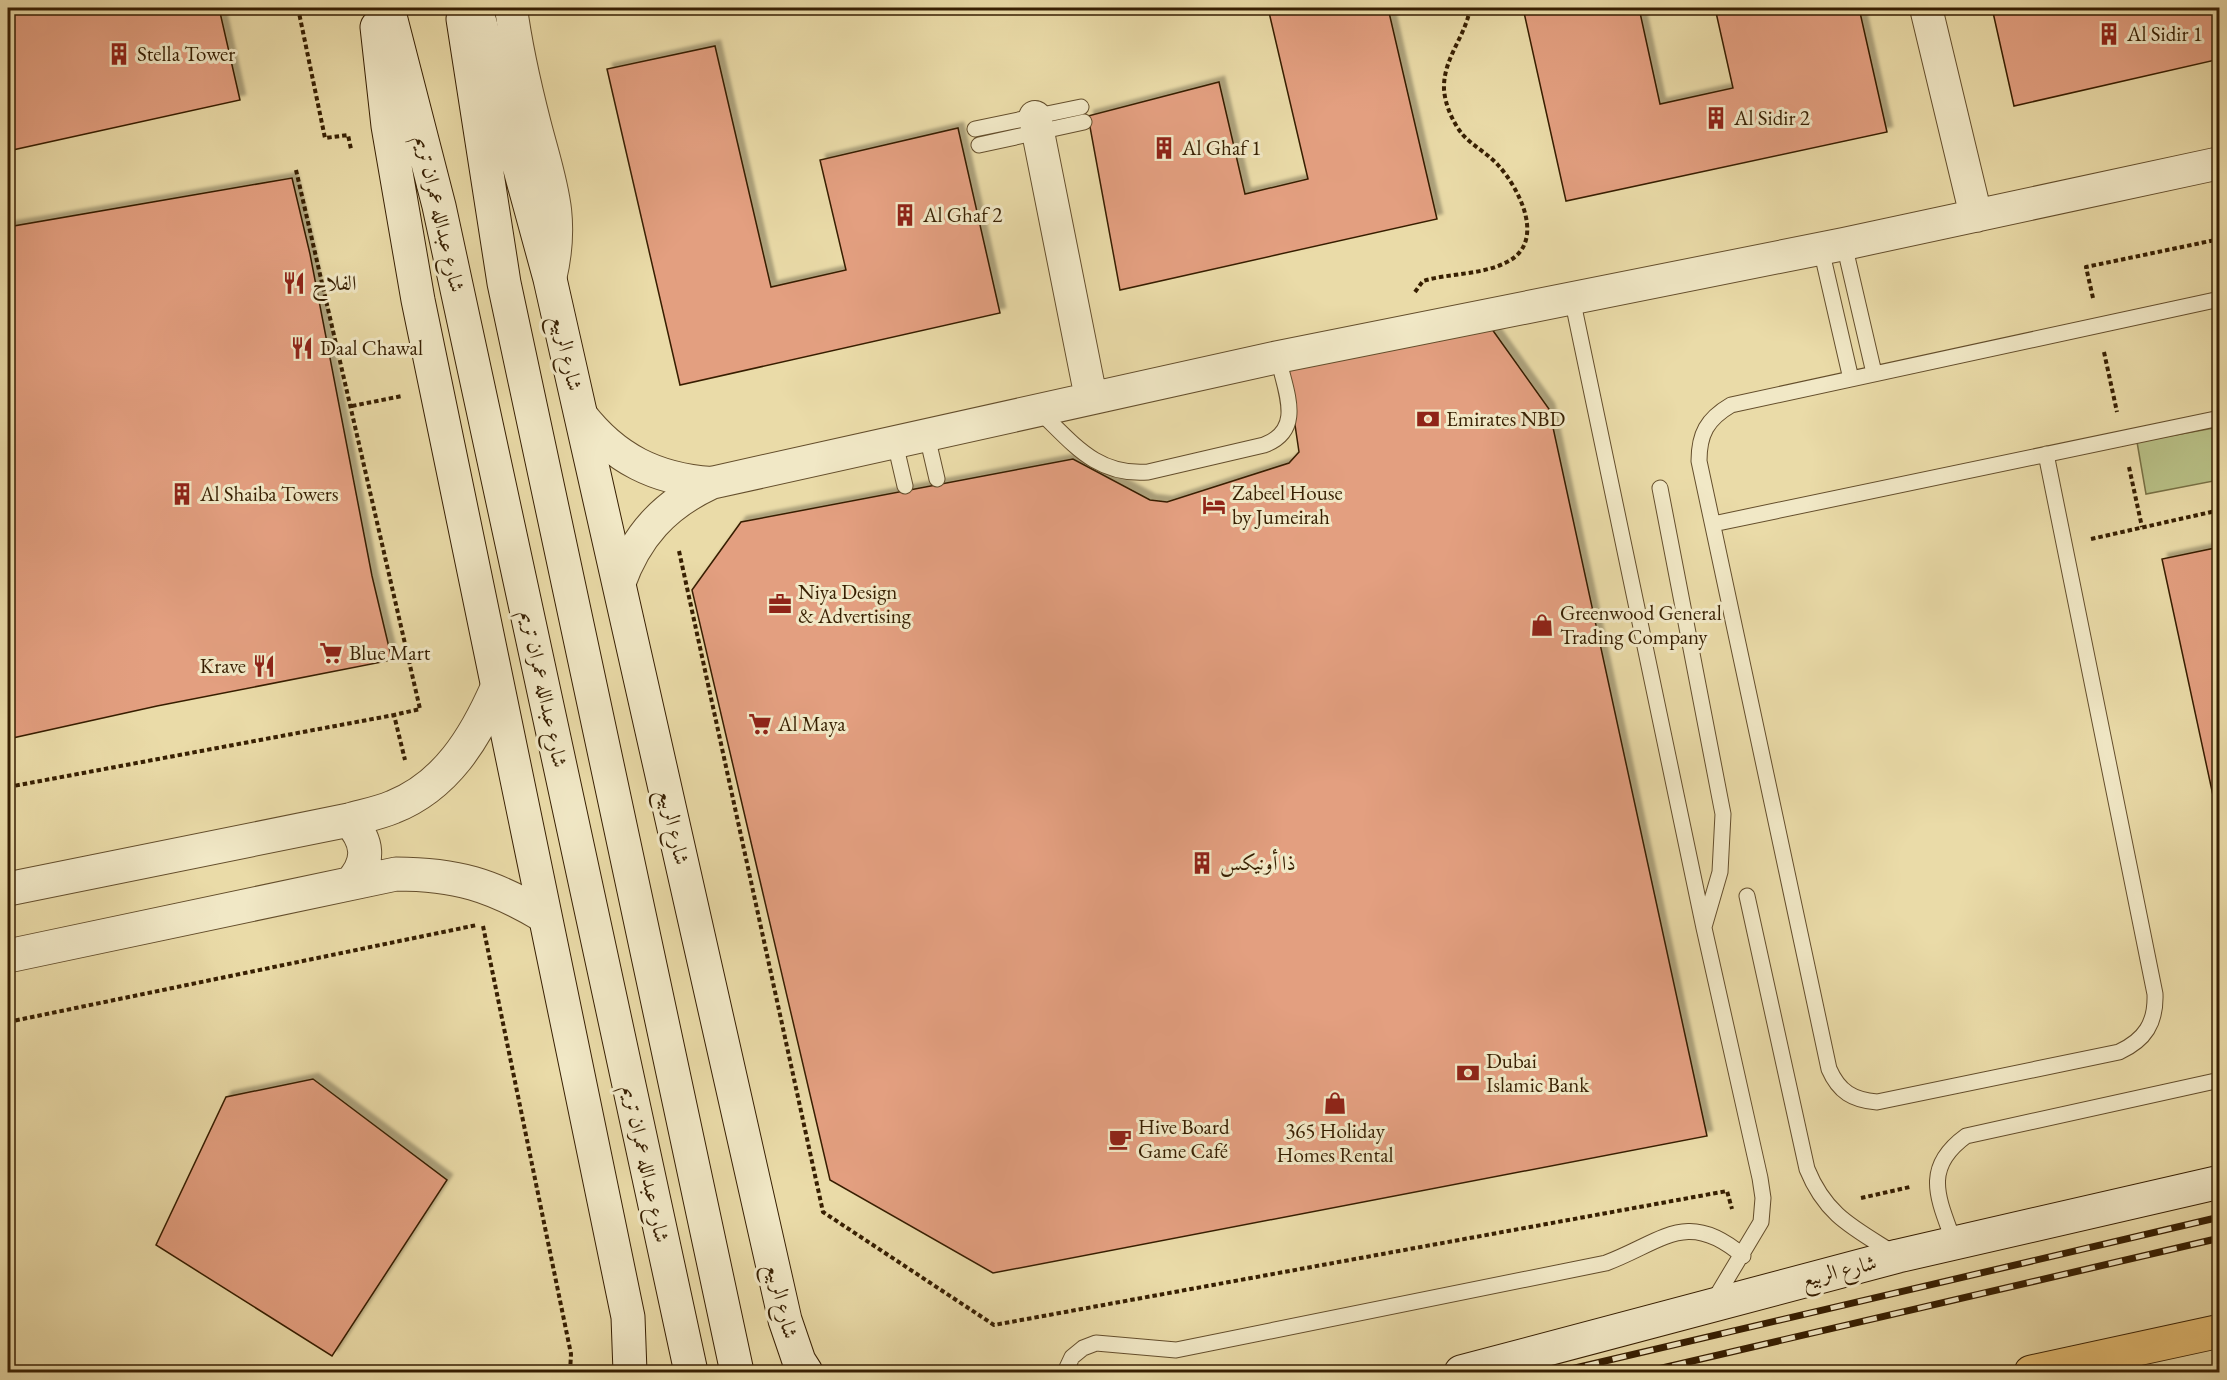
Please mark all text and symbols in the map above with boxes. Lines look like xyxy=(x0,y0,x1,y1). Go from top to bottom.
place label: Al Sidir 1 xyxy=(2126,20,2203,47)
building icon: Al Sidir 1 xyxy=(2096,21,2122,47)
place label: Stella Tower xyxy=(137,40,235,67)
building icon: Stella Tower xyxy=(106,41,132,67)
place label: Al Sidir 2 xyxy=(1733,104,1810,131)
building icon: Al Sidir 2 xyxy=(1703,105,1729,131)
street label: شارع عبدالله عمران تريم xyxy=(405,133,472,296)
place label: Al Ghaf 1 xyxy=(1181,134,1261,161)
building icon: Al Ghaf 1 xyxy=(1151,135,1177,161)
place label: Al Ghaf 2 xyxy=(922,201,1002,228)
building icon: Al Ghaf 2 xyxy=(892,202,918,228)
place label: الفلاح xyxy=(312,269,357,302)
restaurant icon: الفلاح xyxy=(281,270,307,296)
street label: شارع الربيع xyxy=(540,312,589,395)
place label: Daal Chawal xyxy=(320,334,423,361)
restaurant icon: Daal Chawal xyxy=(289,335,315,361)
place label: Emirates NBD xyxy=(1446,405,1565,432)
bank icon: Emirates NBD xyxy=(1415,406,1441,432)
place label: Zabeel House by Jumeirah xyxy=(1232,479,1343,530)
place label: Al Shaiba Towers xyxy=(199,480,339,507)
building icon: Al Shaiba Towers xyxy=(169,481,195,507)
hotel icon: Zabeel House by Jumeirah xyxy=(1201,492,1227,518)
place label: Niya Design & Advertising xyxy=(798,578,912,629)
office icon: Niya Design & Advertising xyxy=(767,591,793,617)
place label: Greenwood General Trading Company xyxy=(1560,599,1722,650)
street label: شارع عبدالله عمران تريم xyxy=(510,608,574,771)
shop icon: Greenwood General Trading Company xyxy=(1529,612,1555,638)
place label: Blue Mart xyxy=(349,639,431,666)
supermarket icon: Blue Mart xyxy=(318,640,344,666)
place label: Krave xyxy=(200,652,246,679)
restaurant icon: Krave xyxy=(251,653,277,679)
place label: Al Maya xyxy=(777,710,846,737)
supermarket icon: Al Maya xyxy=(747,711,773,737)
street label: شارع الربيع xyxy=(647,786,696,869)
place label: ذا أونيكس xyxy=(1220,848,1296,877)
building icon: ذا أونيكس xyxy=(1189,850,1215,876)
place label: Dubai Islamic Bank xyxy=(1486,1047,1590,1098)
bank icon: Dubai Islamic Bank xyxy=(1455,1060,1481,1086)
street label: شارع عبدالله عمران تريم xyxy=(612,1083,676,1246)
shop icon: 365 Holiday Homes Rental xyxy=(1322,1090,1348,1116)
place label: Hive Board Game Café xyxy=(1138,1113,1230,1164)
place label: 365 Holiday Homes Rental xyxy=(1276,1117,1394,1168)
cafe icon: Hive Board Game Café xyxy=(1107,1126,1133,1152)
street label: شارع الربيع xyxy=(1798,1248,1881,1299)
street label: شارع الربيع xyxy=(754,1260,805,1343)

